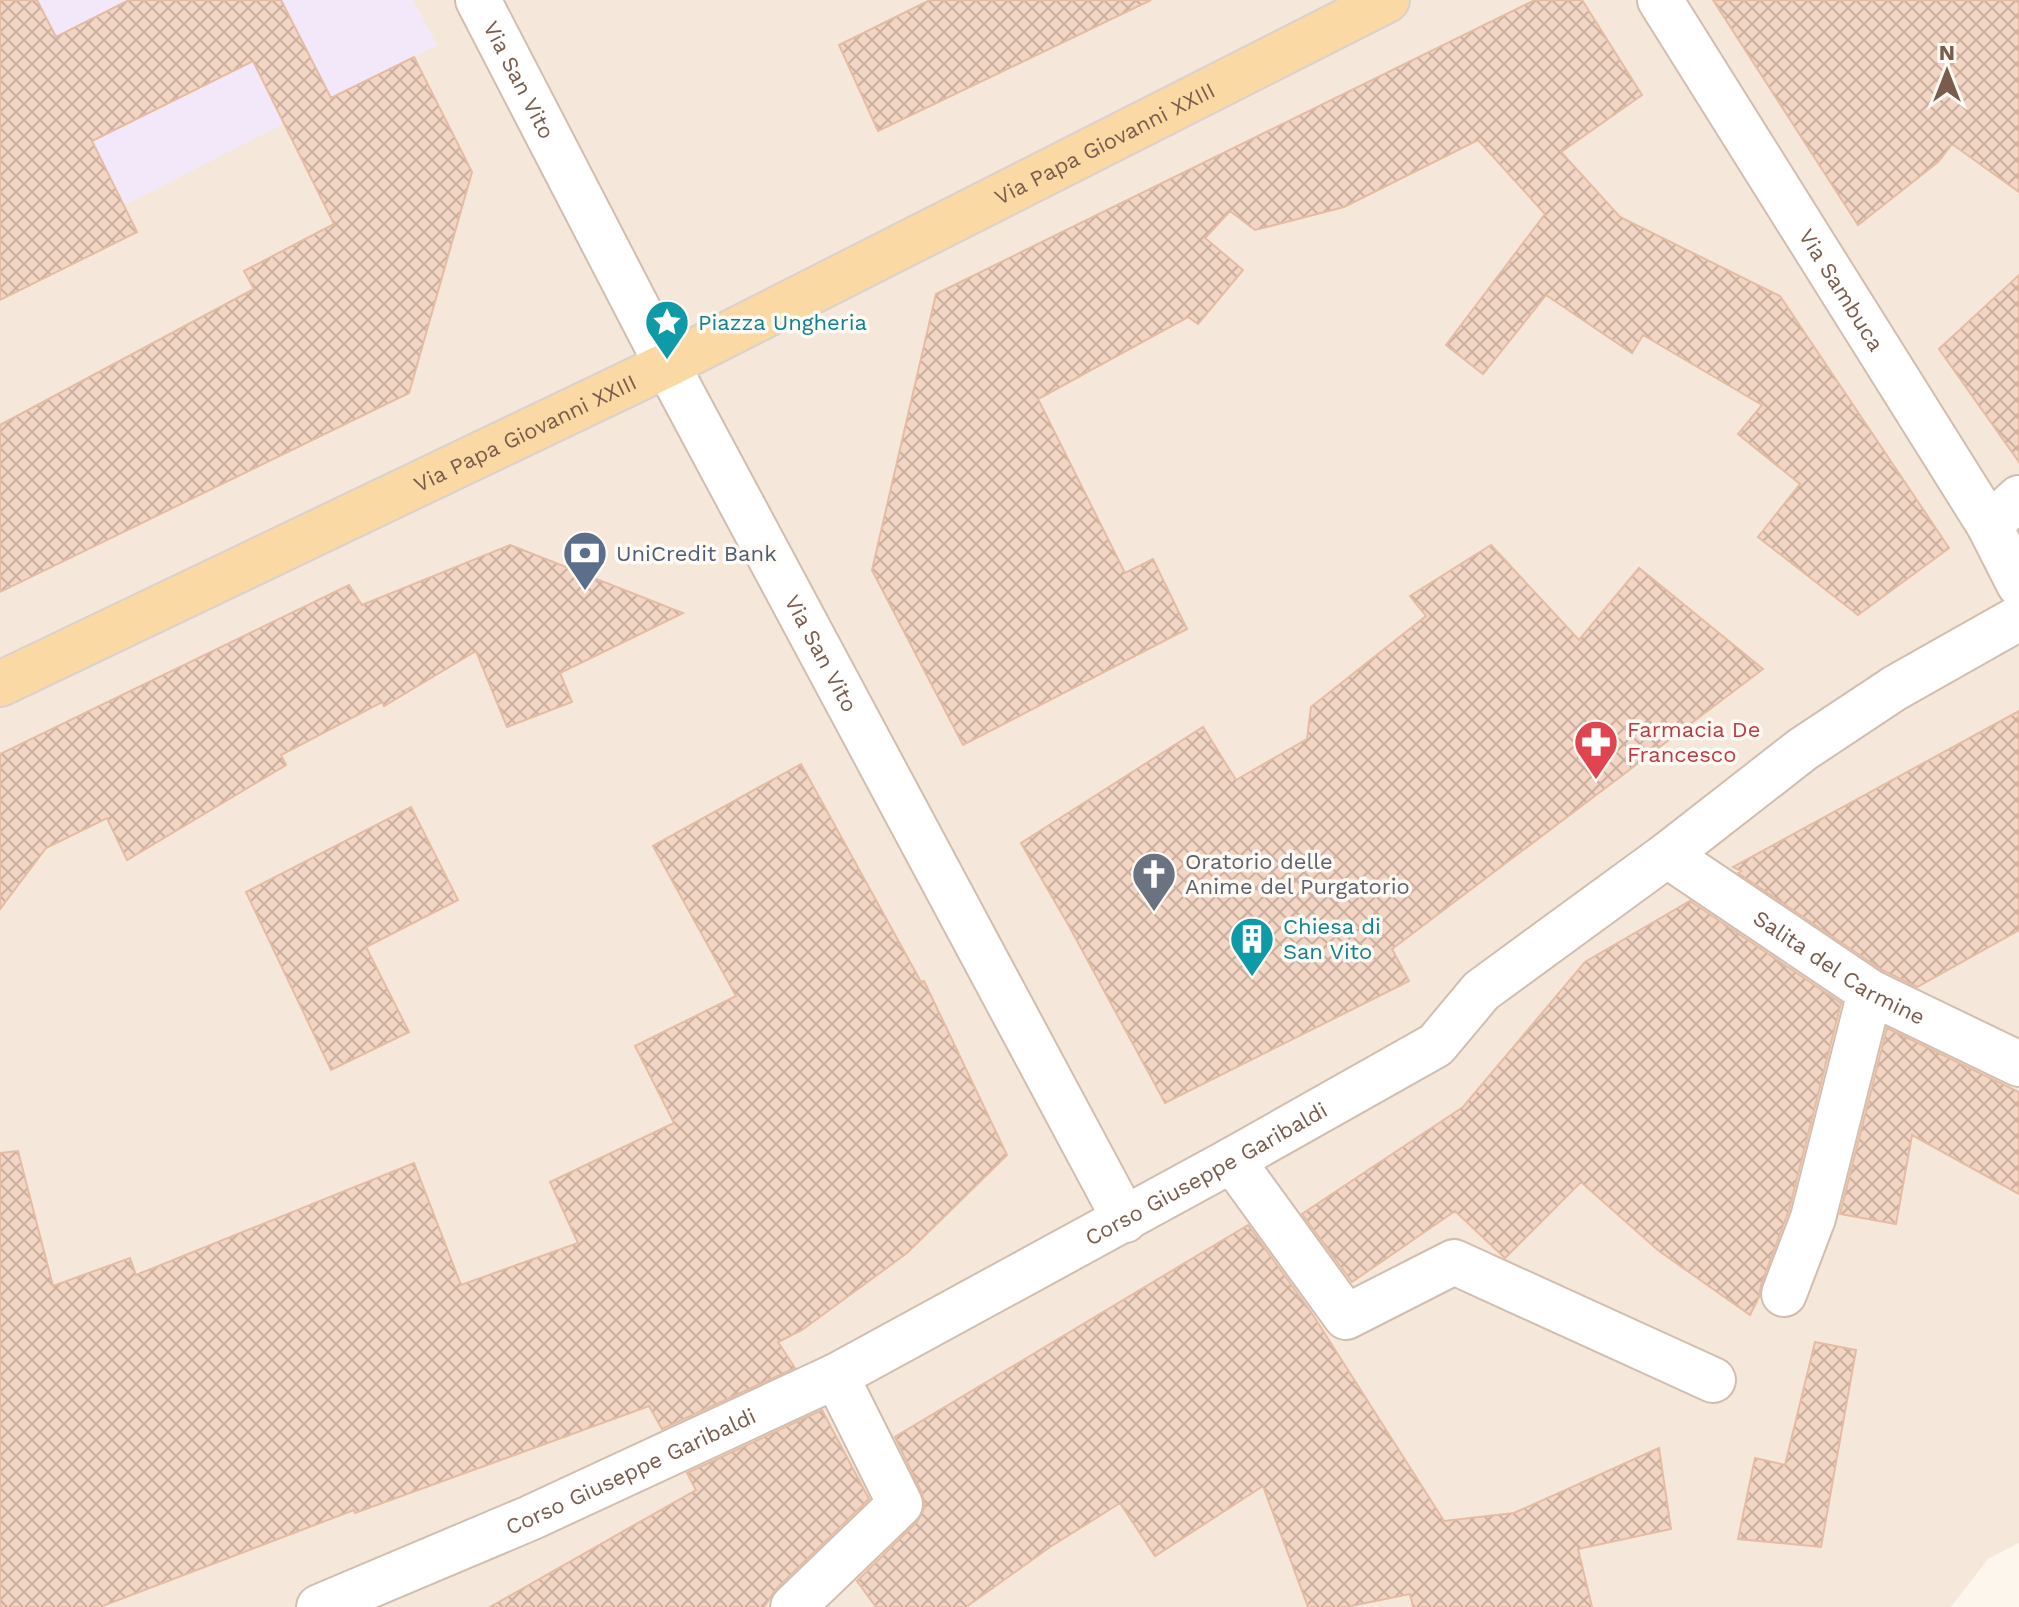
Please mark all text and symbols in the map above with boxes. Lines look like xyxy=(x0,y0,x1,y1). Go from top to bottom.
street label: Via San Vito xyxy=(478,17,560,143)
north arrow xyxy=(1907,32,1987,112)
text: N xyxy=(1939,40,1955,65)
street label: Via Papa Giovanni XXIII xyxy=(990,77,1219,210)
street label: Via Sambuca xyxy=(1794,225,1889,356)
place icon: Piazza Ungheria xyxy=(643,298,691,361)
place label: Piazza Ungheria xyxy=(698,310,867,335)
street label: Via Papa Giovanni XXIII xyxy=(410,369,641,497)
bank icon: UniCredit Bank xyxy=(561,529,609,592)
place label: UniCredit Bank xyxy=(616,541,777,566)
street label: Via San Vito xyxy=(780,591,862,716)
place label: Farmacia De Francesco xyxy=(1627,717,1760,767)
pharmacy icon: Farmacia De Francesco xyxy=(1572,718,1620,781)
place label: Oratorio delle Anime del Purgatorio xyxy=(1185,849,1410,899)
church icon: Oratorio delle Anime del Purgatorio xyxy=(1130,850,1178,913)
street label: Salita del Carmine xyxy=(1749,905,1929,1030)
place label: Chiesa di San Vito xyxy=(1283,914,1381,964)
building icon: Chiesa di San Vito xyxy=(1228,915,1276,978)
street label: Corso Giuseppe Garibaldi xyxy=(1081,1097,1331,1251)
street label: Corso Giuseppe Garibaldi xyxy=(502,1403,760,1540)

